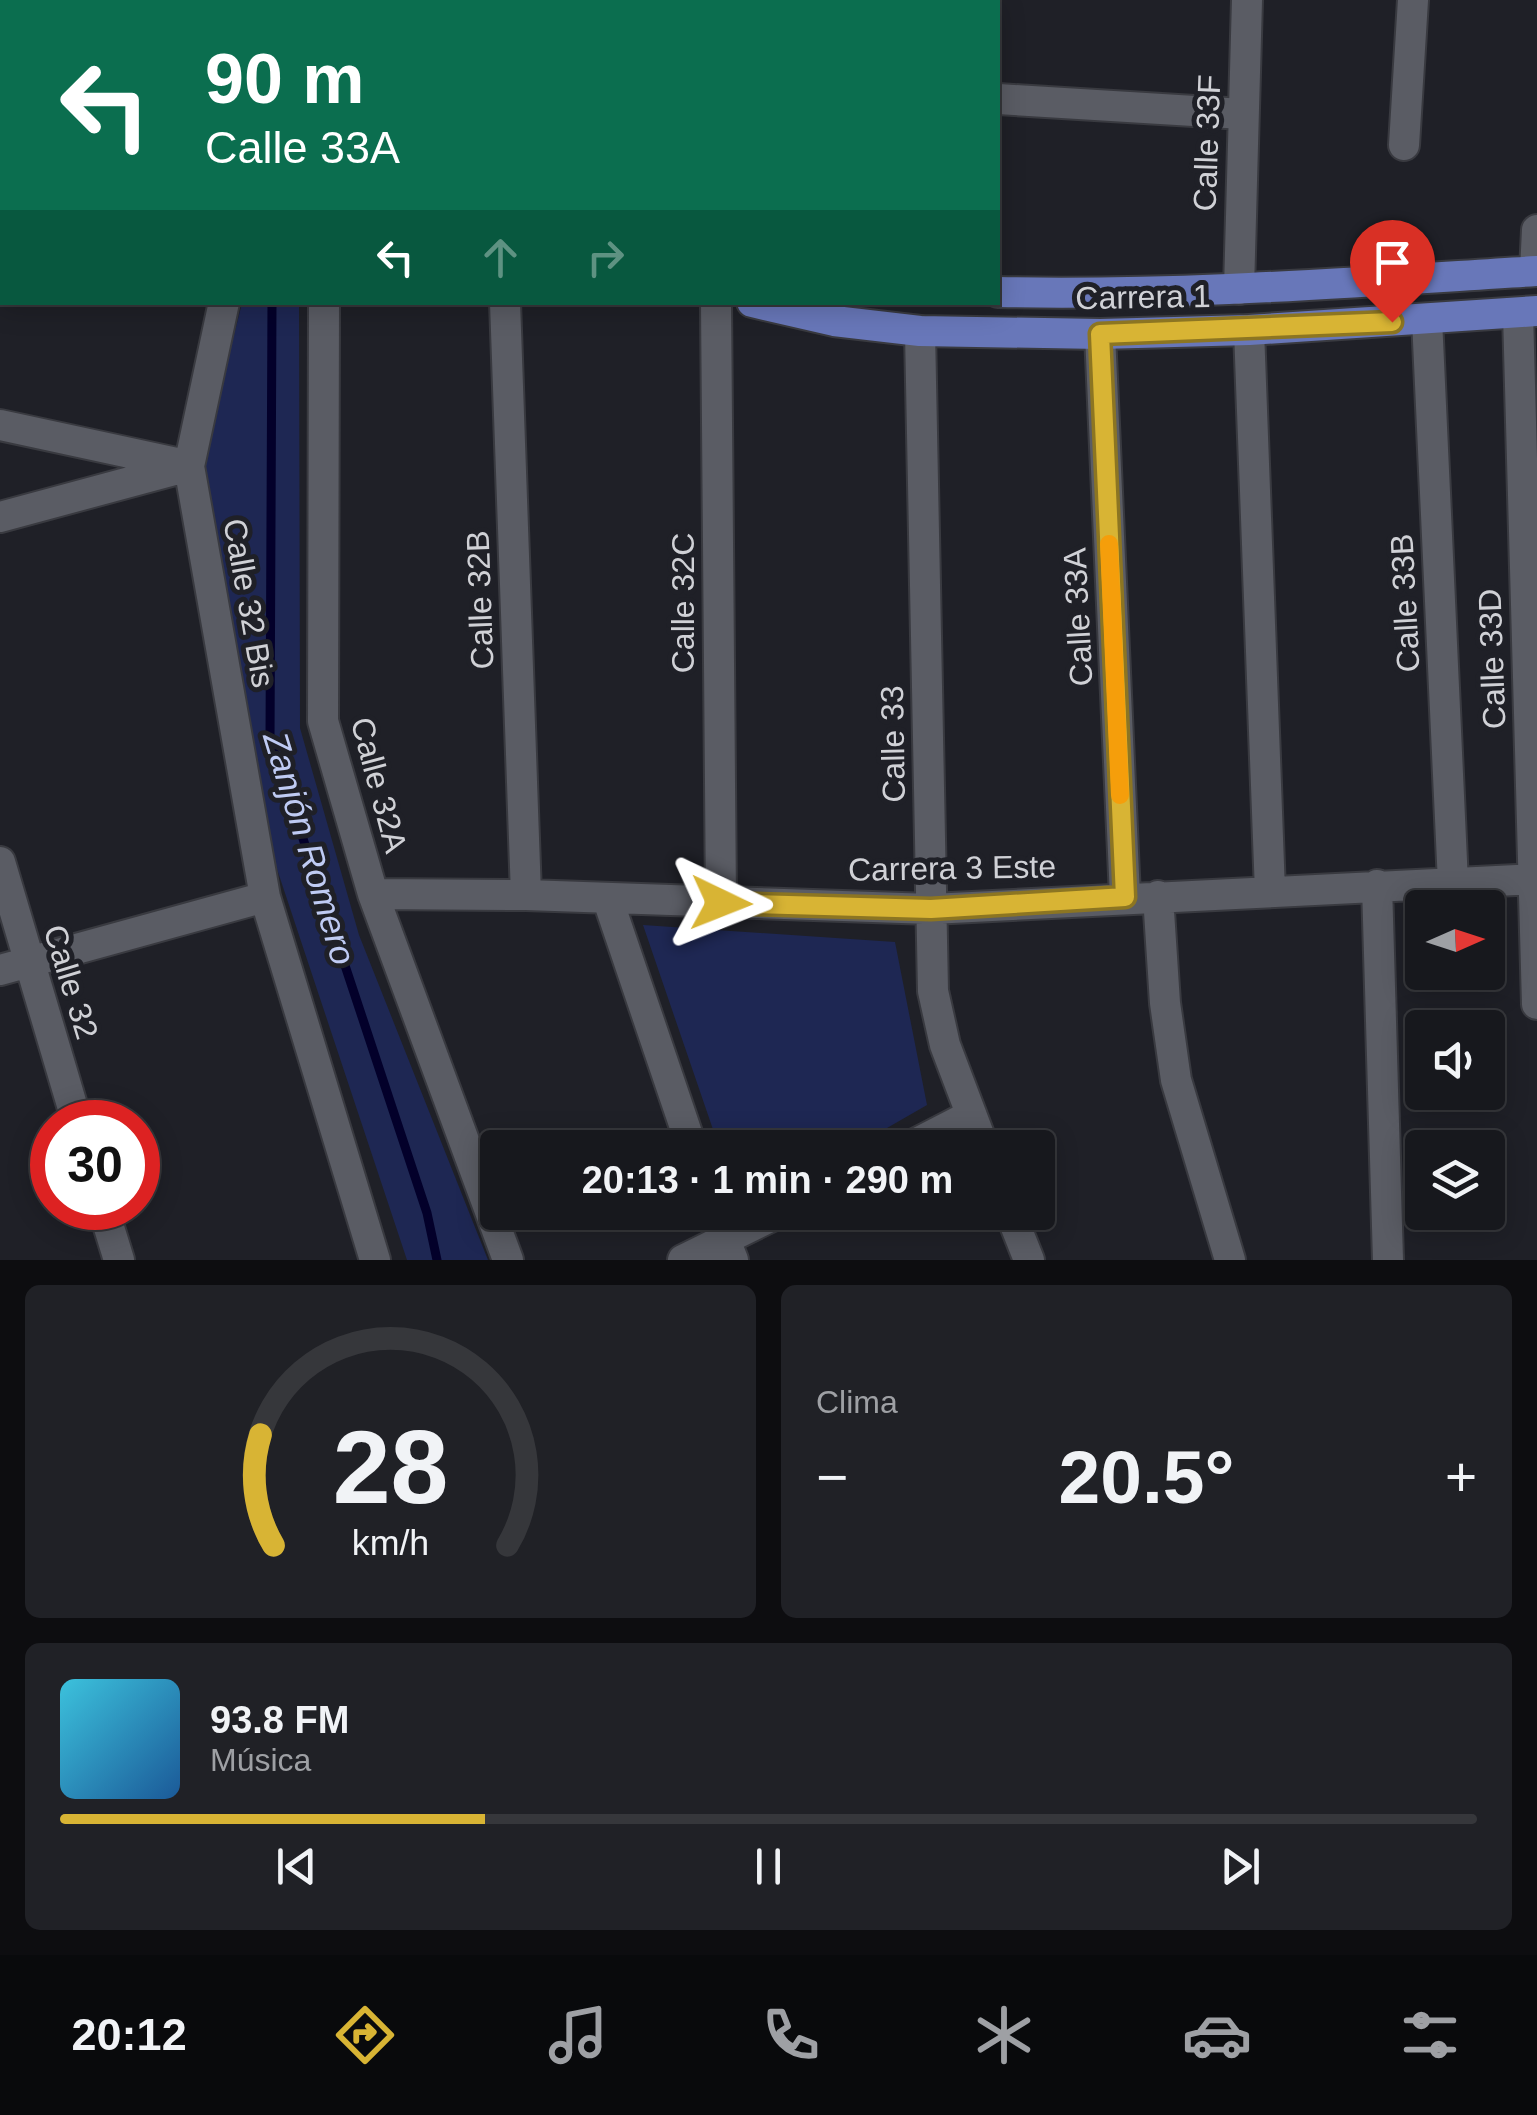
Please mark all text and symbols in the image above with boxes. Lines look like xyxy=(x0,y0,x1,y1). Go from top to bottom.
icon: left xyxy=(40,40,170,170)
text: 90 m xyxy=(205,40,365,118)
street label: Calle 33F xyxy=(1187,74,1227,212)
text: Calle 33A xyxy=(205,122,400,173)
pin xyxy=(1350,220,1435,323)
icon: left xyxy=(368,230,423,285)
icon: ahead xyxy=(473,230,528,285)
icon: right xyxy=(578,230,633,285)
icon: arrive xyxy=(1365,235,1420,290)
street label: Carrera 1 xyxy=(1075,278,1211,316)
street label: Calle 32 Bis xyxy=(216,516,282,690)
street label: Calle 32B xyxy=(460,530,500,670)
street label: Calle 32C xyxy=(665,533,701,673)
street label: Calle 33B xyxy=(1383,533,1427,673)
street label: Calle 33A xyxy=(1056,546,1100,687)
street label: Calle 33D xyxy=(1472,588,1512,730)
street label: Calle 33 xyxy=(874,685,912,803)
street label: Calle 32A xyxy=(344,713,415,857)
water label: Zanjón Romero xyxy=(256,726,364,969)
street label: Carrera 3 Este xyxy=(848,848,1056,888)
position arrow xyxy=(669,851,773,955)
north arrow xyxy=(1405,890,1505,990)
map controls xyxy=(1405,890,1505,1230)
street label: Calle 32 xyxy=(37,921,105,1043)
button: sound xyxy=(1405,1010,1505,1110)
speed limit sign: 30 xyxy=(30,1100,160,1230)
button: layers xyxy=(1405,1130,1505,1230)
text: 20:13 · 1 min · 290 m xyxy=(582,1159,953,1201)
text: Clima xyxy=(816,1384,898,1420)
text: 28 xyxy=(333,1409,448,1525)
text: 20.5° xyxy=(1059,1435,1234,1519)
text: − xyxy=(816,1446,848,1508)
text: + xyxy=(1445,1446,1477,1508)
text: km/h xyxy=(352,1523,429,1563)
text: 93.8 FM xyxy=(210,1699,349,1741)
text: Música xyxy=(210,1742,311,1778)
icon: previous xyxy=(269,1839,324,1894)
icon: pause xyxy=(741,1839,796,1894)
icon: next xyxy=(1213,1839,1268,1894)
icon: directions xyxy=(330,2000,400,2070)
icon: music xyxy=(543,2000,613,2070)
icon: phone xyxy=(756,2000,826,2070)
icon: climate xyxy=(969,2000,1039,2070)
icon: car xyxy=(1182,2000,1252,2070)
icon: filters xyxy=(1395,2000,1465,2070)
text: 20:12 xyxy=(72,2009,187,2060)

